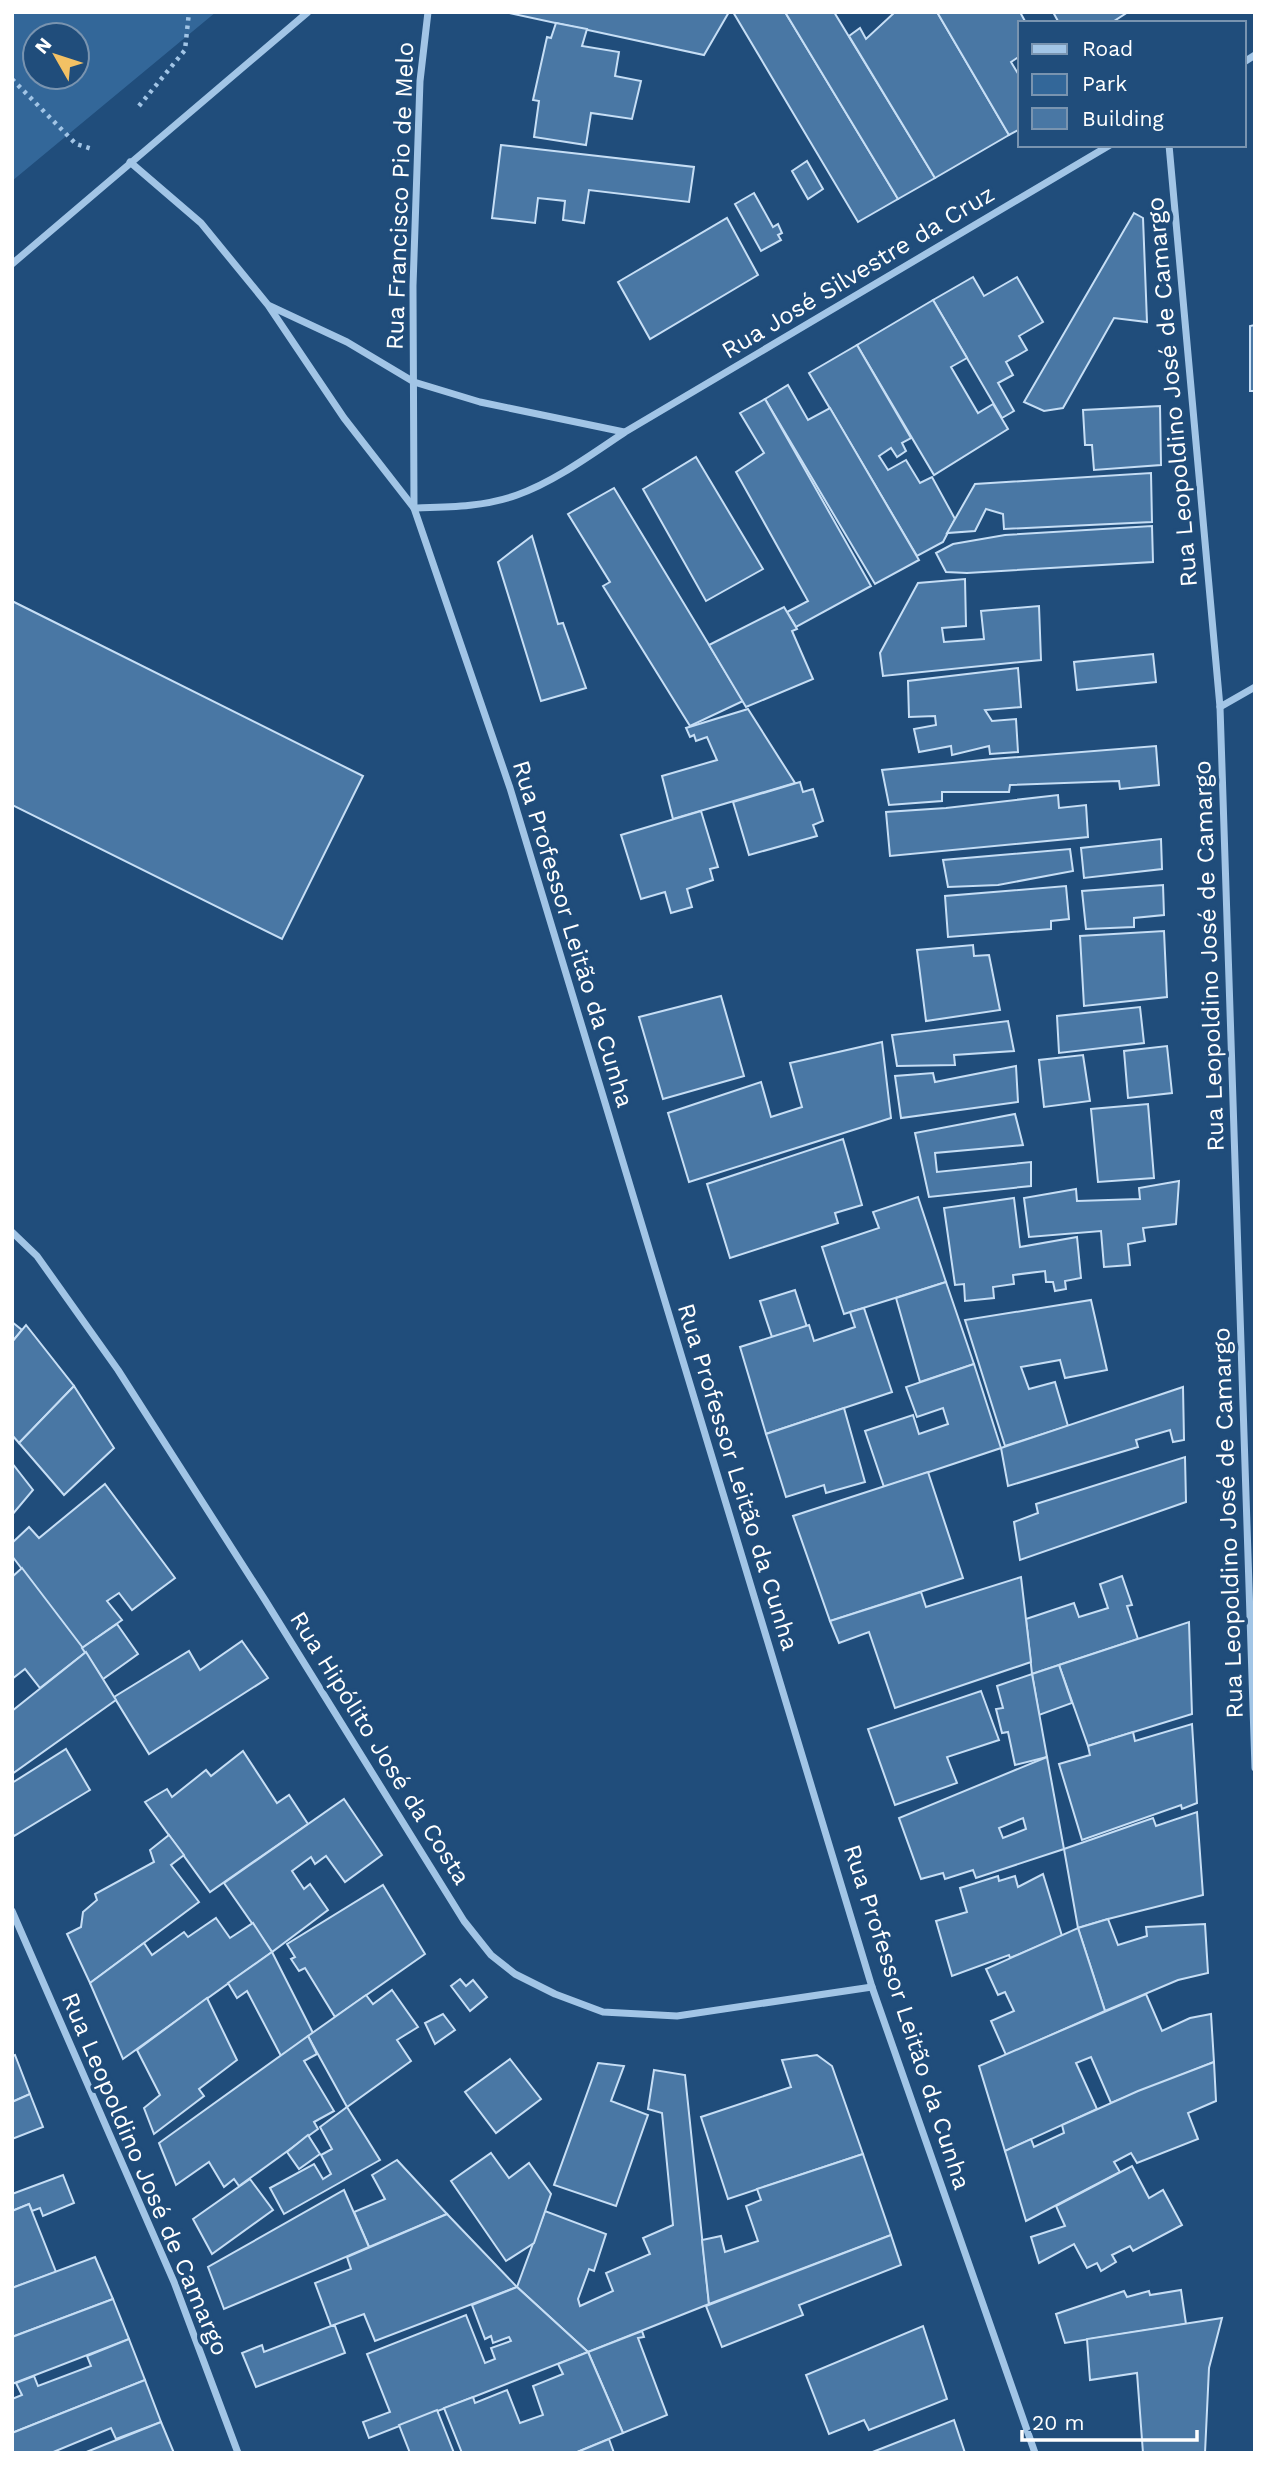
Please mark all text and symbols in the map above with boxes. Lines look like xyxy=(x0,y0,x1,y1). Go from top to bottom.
north arrow xyxy=(21,21,91,91)
legend xyxy=(1018,21,1246,147)
text: N xyxy=(30,33,57,58)
text: Road xyxy=(1082,36,1133,61)
street label: Rua Francisco Pio de Melo xyxy=(381,41,419,351)
text: Park xyxy=(1082,71,1127,96)
text: Building xyxy=(1082,106,1164,131)
street label: Rua José Silvestre da Cruz xyxy=(717,179,999,365)
street label: Rua Leopoldino José de Camargo xyxy=(1141,196,1203,588)
street label: Rua Professor Leitão da Cunha xyxy=(507,757,639,1111)
street label: Rua Leopoldino José de Camargo xyxy=(1188,760,1230,1152)
street label: Rua Professor Leitão da Cunha xyxy=(672,1300,804,1654)
street label: Rua Leopoldino José de Camargo xyxy=(1207,1327,1249,1719)
street label: Rua Hipólito José da Costa xyxy=(284,1606,476,1890)
street label: Rua Professor Leitão da Cunha xyxy=(838,1841,976,2193)
street label: Rua Leopoldino José de Camargo xyxy=(56,1988,234,2360)
scale bar xyxy=(1022,2398,1197,2442)
text: 20 m xyxy=(1032,2410,1084,2435)

